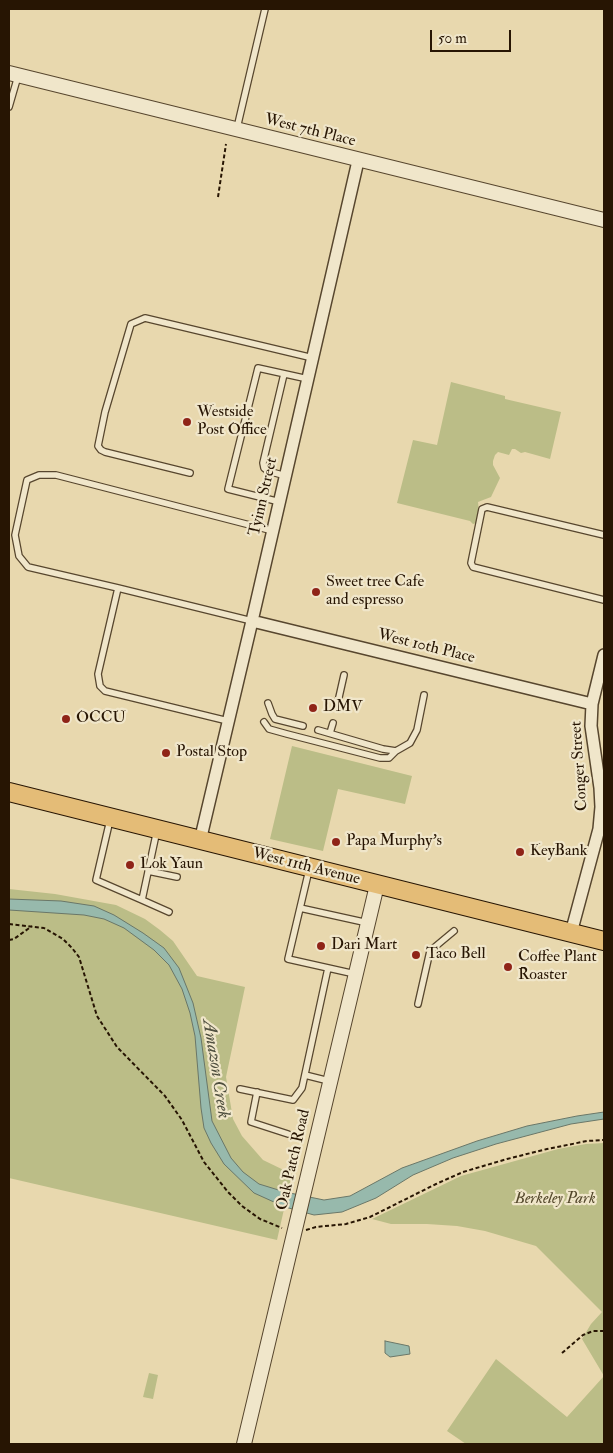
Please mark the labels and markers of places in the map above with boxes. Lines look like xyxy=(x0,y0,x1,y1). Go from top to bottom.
place label: Westside Post Office xyxy=(197,403,267,441)
marker: Westside Post Office xyxy=(181,416,193,428)
place label: Sweet tree Cafe and espresso xyxy=(326,573,424,611)
marker: Sweet tree Cafe and espresso xyxy=(310,586,322,598)
place label: DMV xyxy=(323,698,363,718)
marker: DMV xyxy=(307,702,319,714)
place label: OCCU xyxy=(76,709,126,729)
marker: OCCU xyxy=(60,713,72,725)
place label: Postal Stop xyxy=(176,743,247,763)
marker: Postal Stop xyxy=(160,747,172,759)
place label: Papa Murphy's xyxy=(346,832,442,852)
marker: Papa Murphy's xyxy=(330,836,342,848)
place label: KeyBank xyxy=(530,842,587,862)
marker: KeyBank xyxy=(514,846,526,858)
place label: Lok Yaun xyxy=(140,855,203,875)
marker: Lok Yaun xyxy=(124,859,136,871)
place label: Dari Mart xyxy=(331,936,397,956)
marker: Dari Mart xyxy=(315,940,327,952)
place label: Taco Bell xyxy=(426,945,486,965)
place label: Coffee Plant Roaster xyxy=(518,948,597,986)
marker: Taco Bell xyxy=(410,949,422,961)
marker: Coffee Plant Roaster xyxy=(502,961,514,973)

